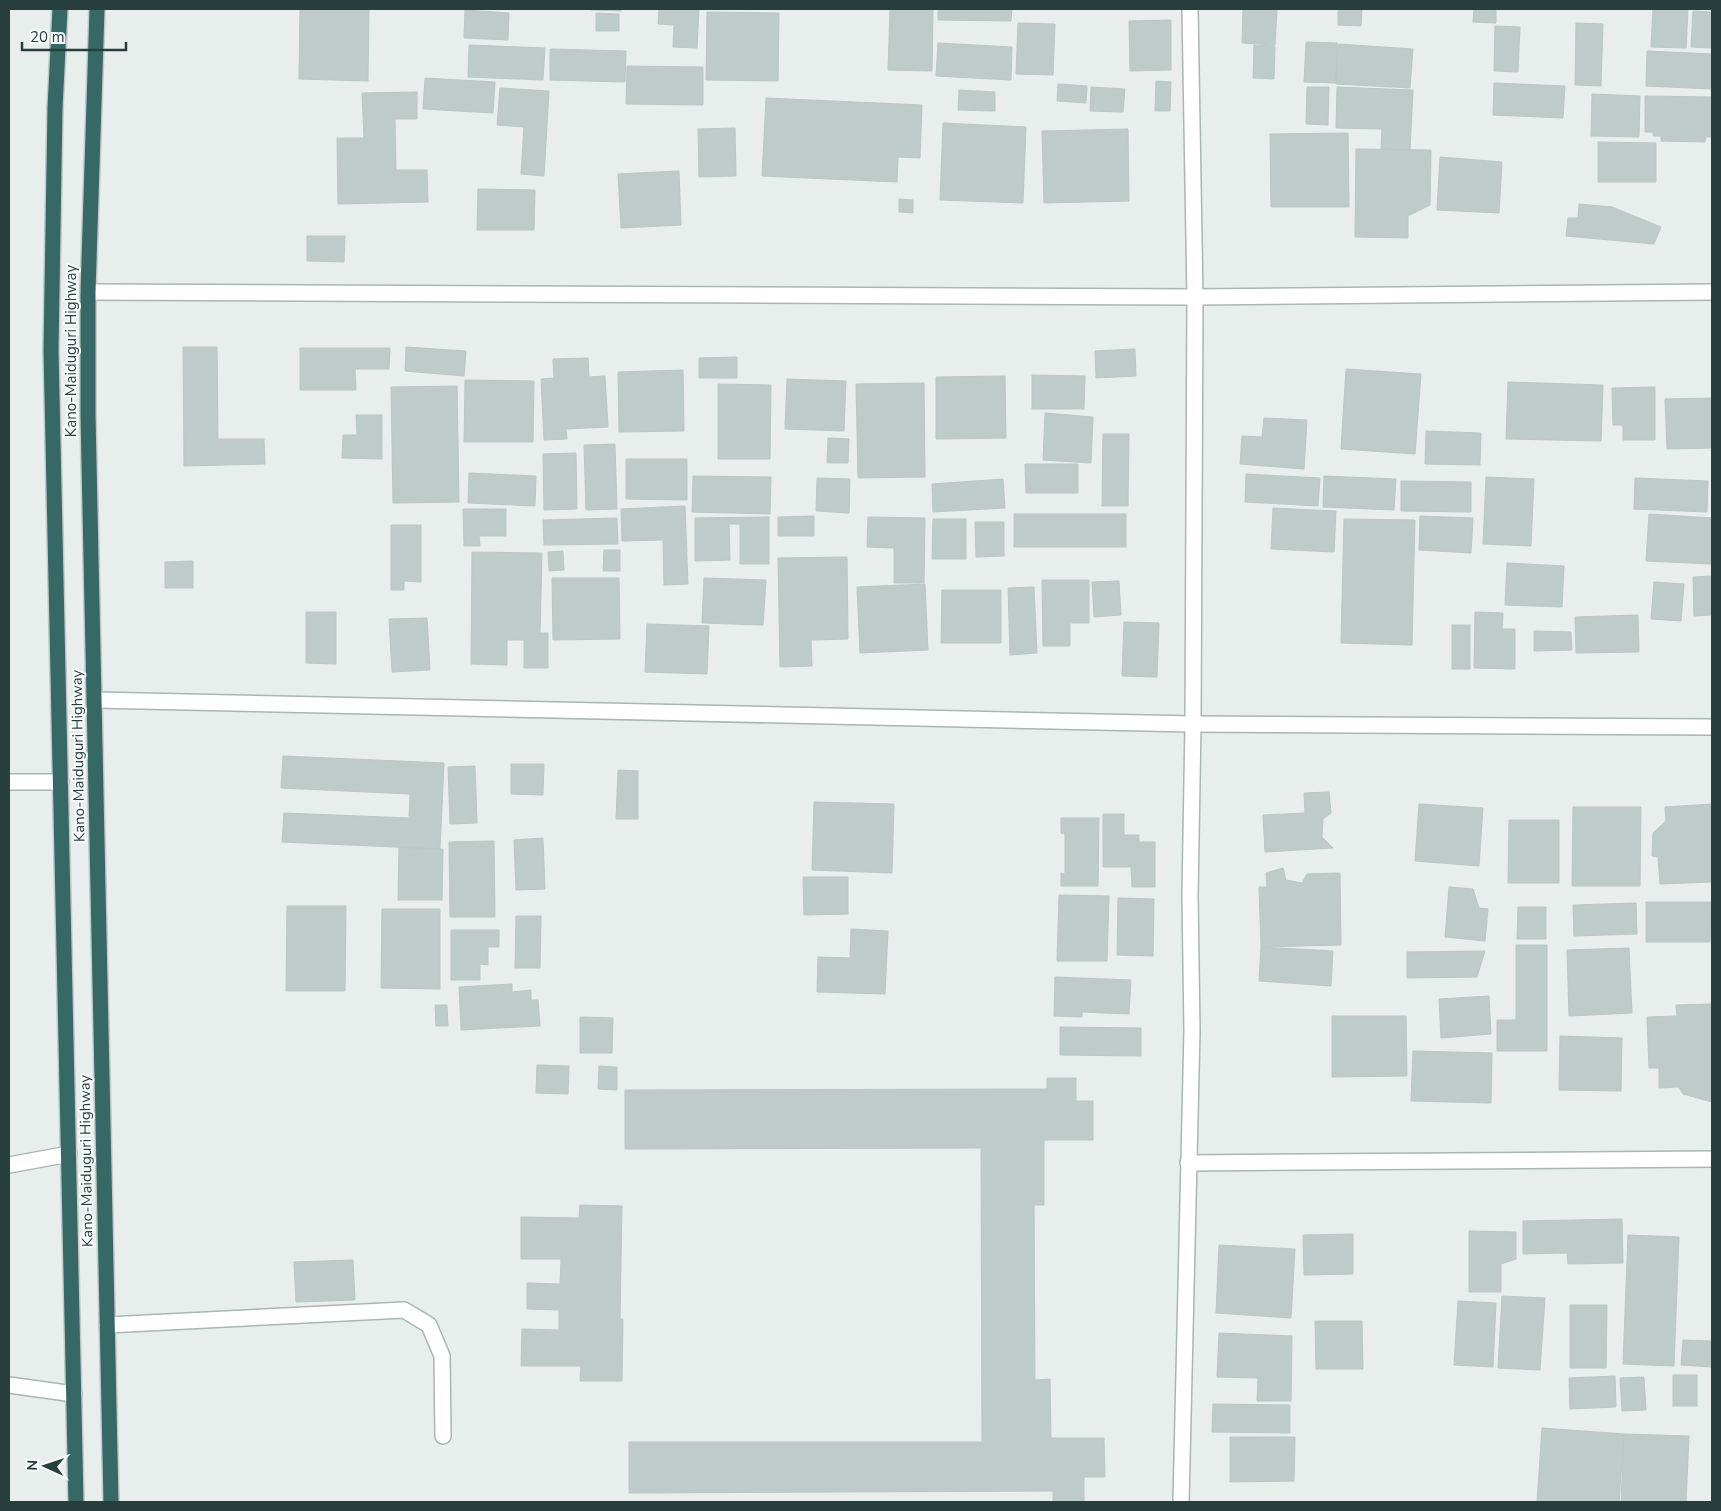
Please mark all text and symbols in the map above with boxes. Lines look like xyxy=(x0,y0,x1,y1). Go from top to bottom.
scale bar xyxy=(22,20,126,52)
text: 20 m xyxy=(30,27,65,47)
street label: Kano-Maiduguri Highway xyxy=(61,265,81,437)
street label: Kano-Maiduguri Highway xyxy=(66,669,90,842)
street label: Kano-Maiduguri Highway xyxy=(74,1074,98,1247)
north arrow xyxy=(20,1441,70,1491)
text: N xyxy=(23,1460,42,1471)

